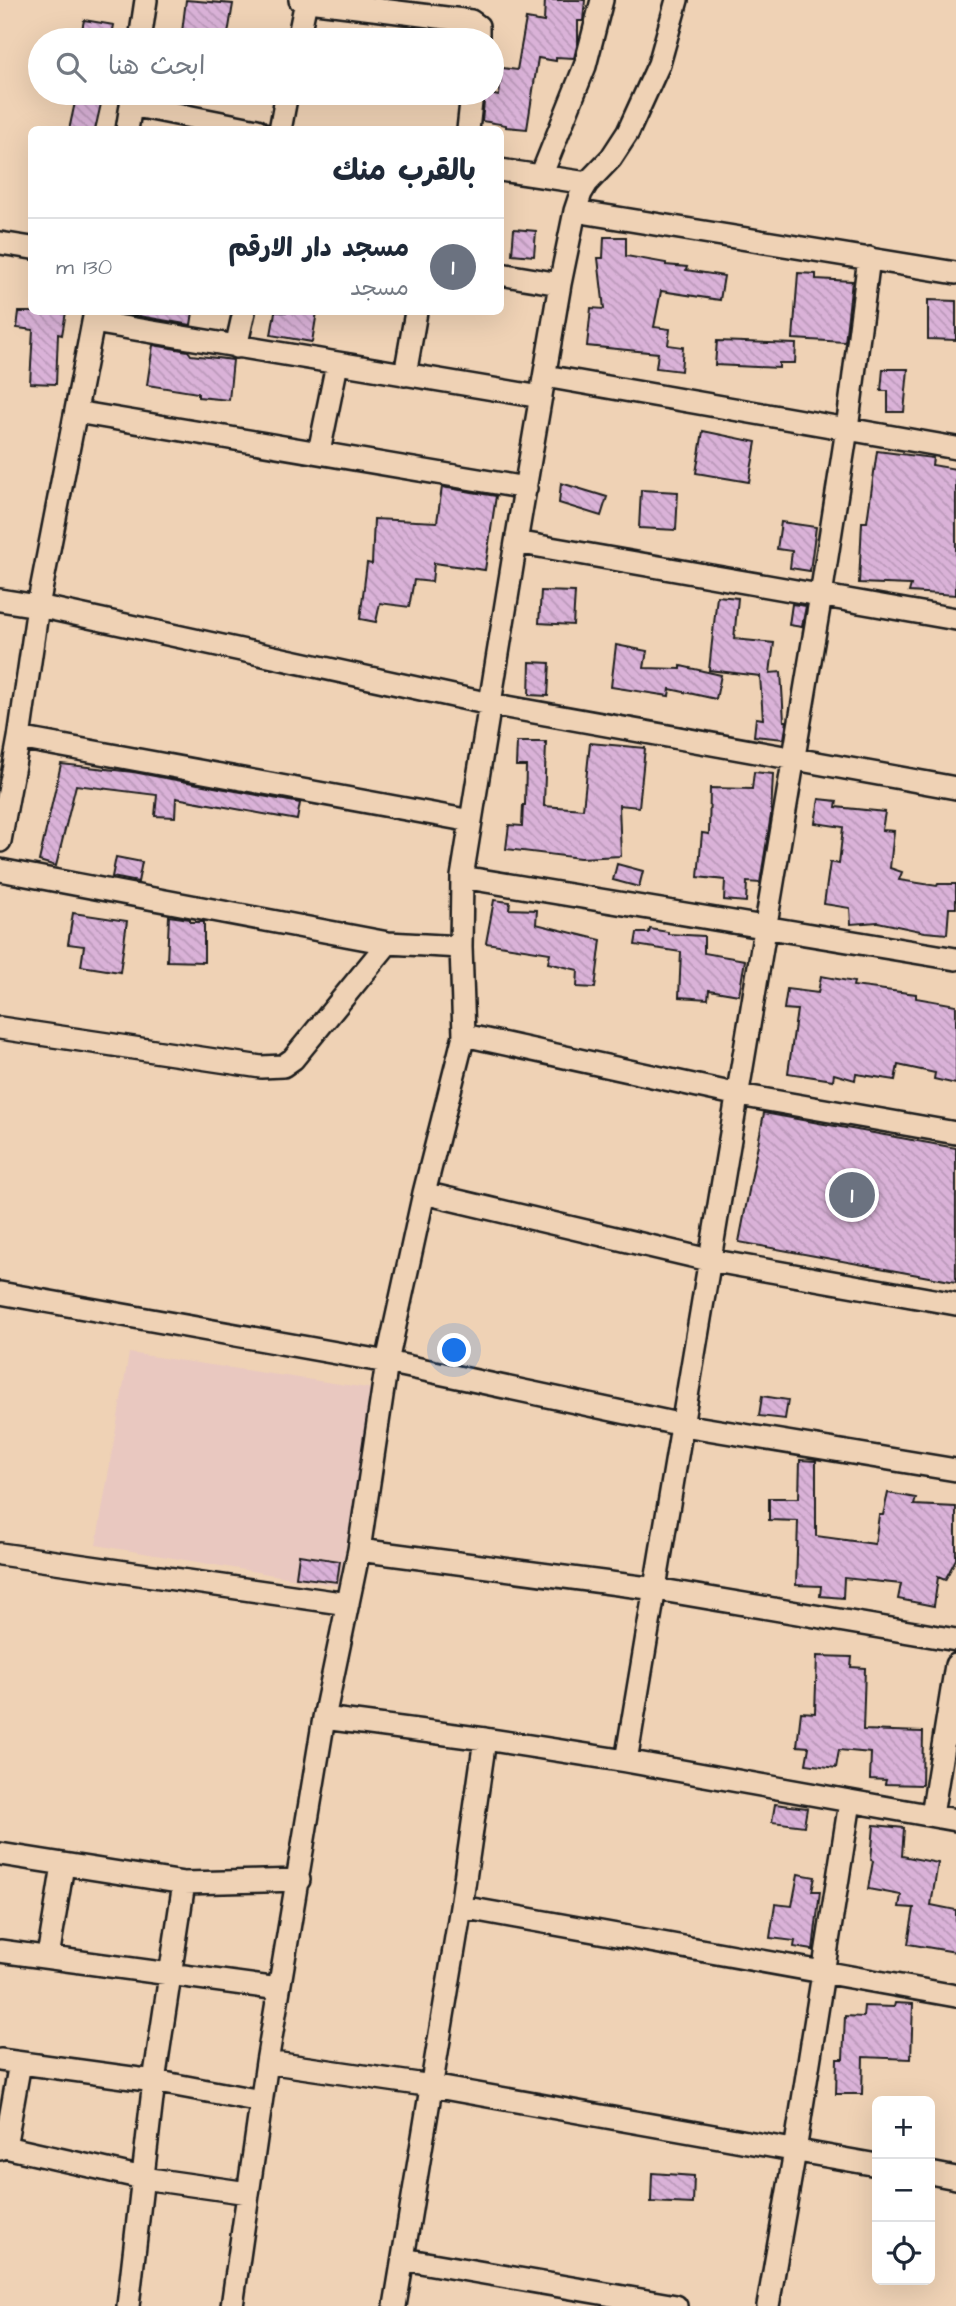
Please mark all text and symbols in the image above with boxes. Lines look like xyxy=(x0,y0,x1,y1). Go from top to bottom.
search box xyxy=(28,28,504,105)
icon: search xyxy=(52,48,90,86)
text: ابحث هنا xyxy=(108,48,205,84)
text: بالقرب منك xyxy=(332,150,476,192)
text: مسجد دار الارقم xyxy=(228,230,409,266)
text: 130 m xyxy=(56,251,112,283)
text: 1 xyxy=(452,251,454,283)
text: مسجد xyxy=(350,272,409,304)
pin: 1 xyxy=(829,1169,875,1221)
your location xyxy=(437,1333,471,1367)
map controls xyxy=(872,2096,935,2285)
button: + xyxy=(872,2096,935,2159)
button: − xyxy=(872,2159,935,2222)
button: locate xyxy=(872,2222,935,2285)

